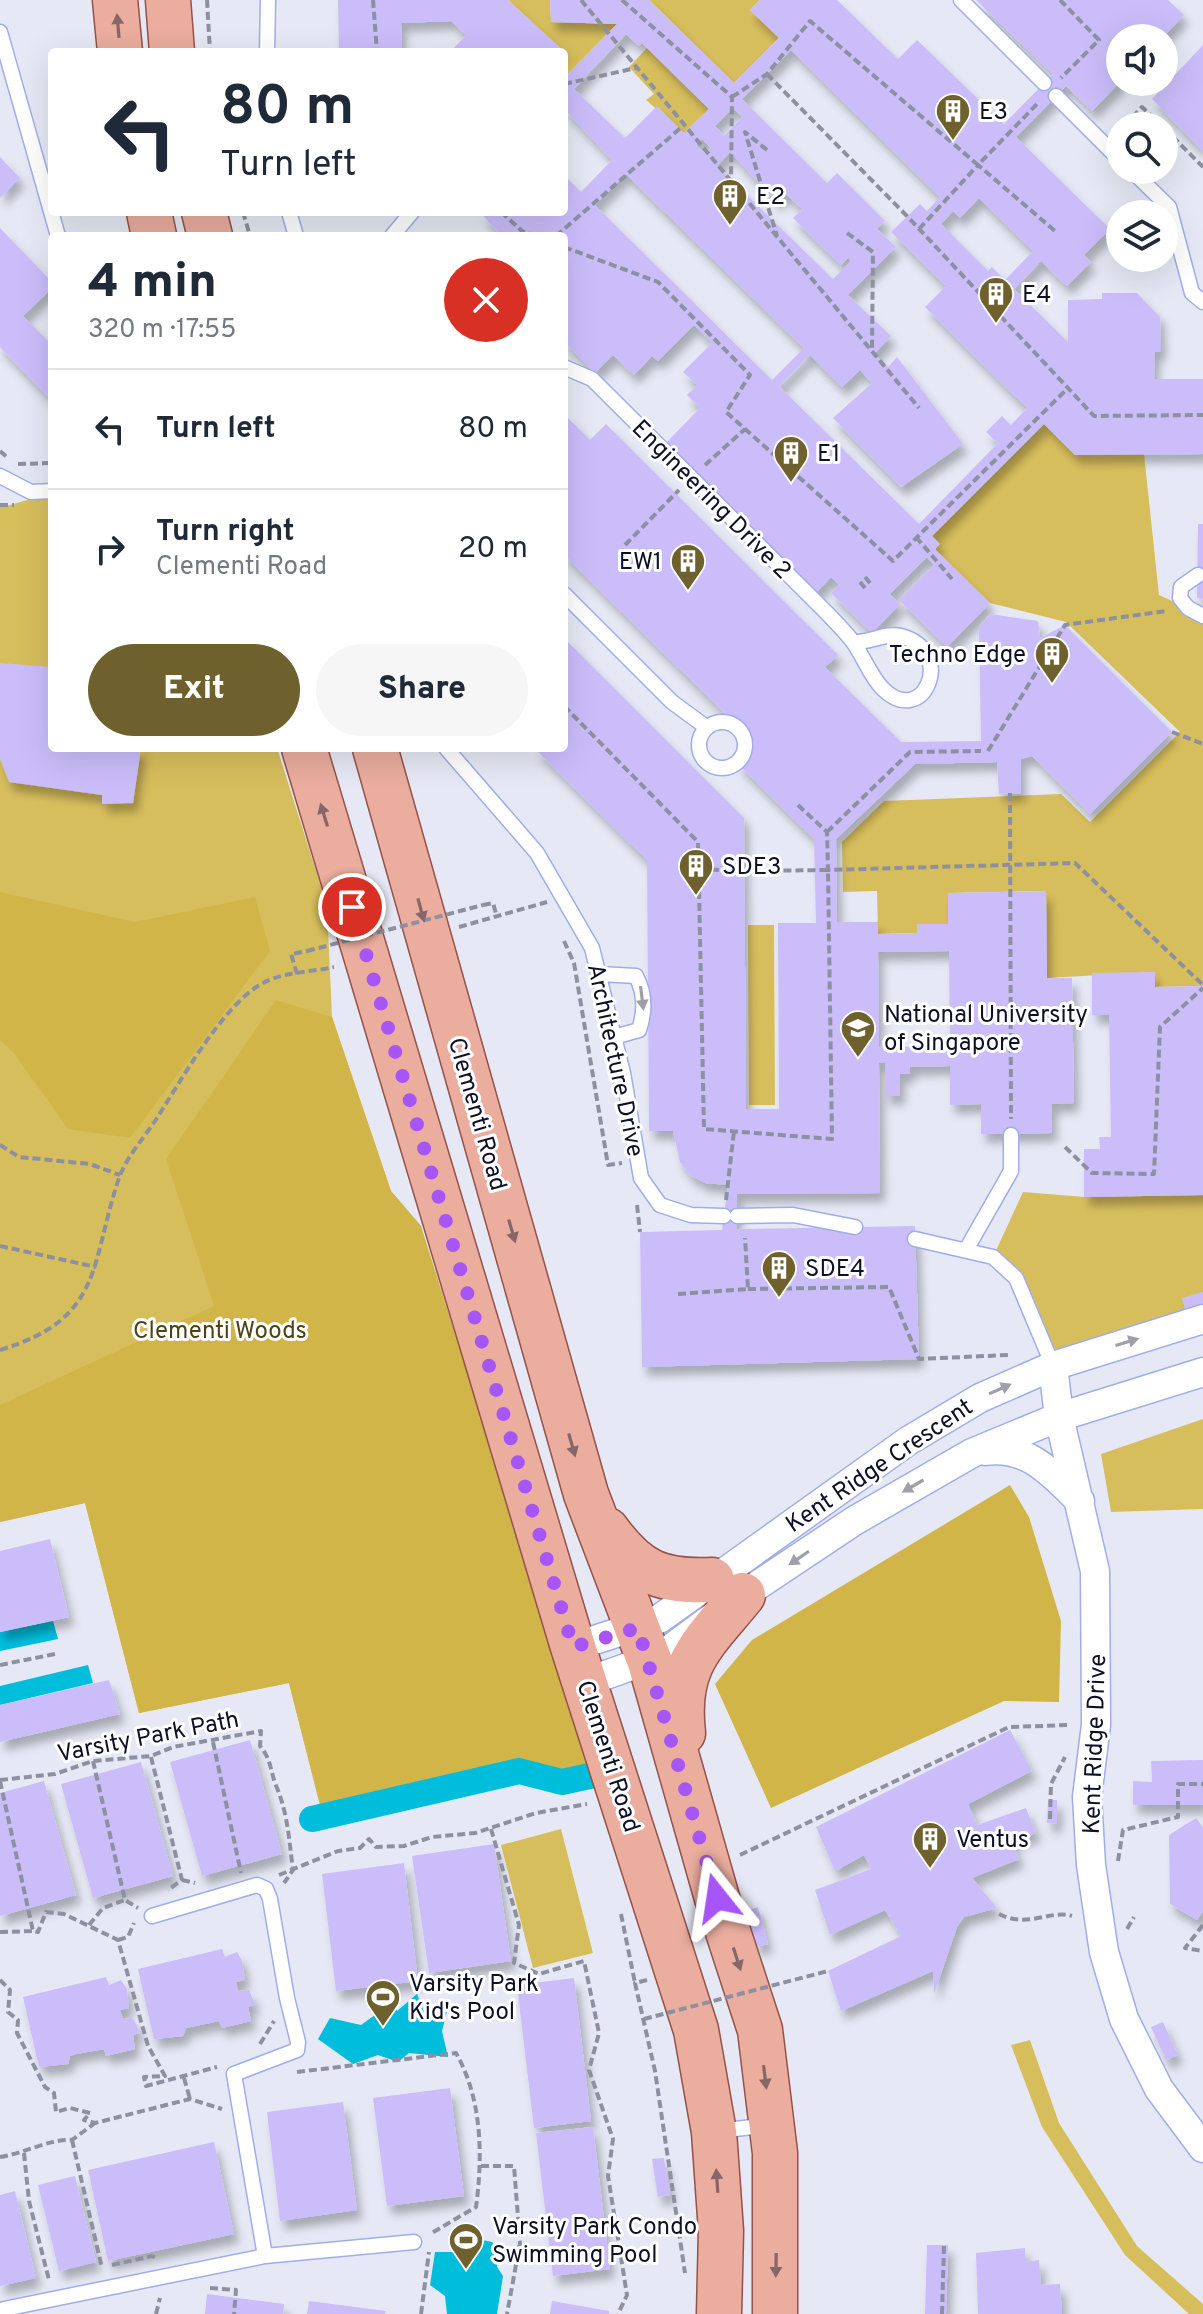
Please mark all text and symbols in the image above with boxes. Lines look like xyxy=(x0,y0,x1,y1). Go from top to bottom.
one-way arrow xyxy=(111,13,124,38)
map controls xyxy=(1106,24,1178,272)
button: sound xyxy=(1106,24,1178,96)
text: 80 m xyxy=(220,74,354,144)
icon: left xyxy=(88,80,192,184)
building icon: E3 xyxy=(934,92,972,142)
place label: E3 xyxy=(979,98,1008,128)
button: search xyxy=(1106,112,1178,184)
text: Turn left xyxy=(220,143,357,189)
building icon: E2 xyxy=(711,177,749,227)
place label: E2 xyxy=(756,183,785,213)
button: layers xyxy=(1106,200,1178,272)
text: 4 min xyxy=(88,254,217,314)
button: close xyxy=(444,258,528,342)
building icon: E4 xyxy=(977,275,1015,325)
place label: E4 xyxy=(1022,281,1051,311)
text: 320 m · 17:55 xyxy=(88,314,236,347)
icon: left xyxy=(88,407,132,451)
text: Turn left xyxy=(156,411,276,448)
text: 80 m xyxy=(458,411,528,448)
street label: Engineering Drive 2 xyxy=(624,414,797,587)
building icon: E1 xyxy=(772,434,810,484)
place label: E1 xyxy=(817,440,840,470)
text: Turn right xyxy=(156,514,294,551)
icon: right xyxy=(88,527,132,571)
text: 20 m xyxy=(458,531,528,568)
building icon: EW1 xyxy=(669,542,707,592)
place label: EW1 xyxy=(619,548,662,578)
text: Clementi Road xyxy=(156,551,327,584)
building icon: Techno Edge xyxy=(1033,635,1071,685)
place label: Techno Edge xyxy=(889,641,1026,671)
button: Exit xyxy=(88,644,300,736)
button: Share xyxy=(316,644,528,736)
one-way arrow xyxy=(317,802,330,826)
building icon: SDE3 xyxy=(677,847,715,897)
place label: SDE3 xyxy=(722,853,781,883)
pin xyxy=(318,873,386,941)
icon: arrive xyxy=(330,885,374,929)
one-way arrow xyxy=(415,897,427,922)
street label: Architecture Drive xyxy=(579,961,649,1160)
one-way arrow xyxy=(635,986,648,1011)
place label: National University of Singapore xyxy=(884,1001,1088,1059)
school or university icon: National University of Singapore xyxy=(839,1009,877,1059)
street label: Clementi Road xyxy=(440,1035,512,1195)
one-way arrow xyxy=(506,1219,518,1244)
building icon: SDE4 xyxy=(760,1249,798,1299)
place label: SDE4 xyxy=(805,1255,865,1285)
park label: Clementi Woods xyxy=(133,1317,307,1347)
one-way arrow xyxy=(1116,1336,1140,1348)
one-way arrow xyxy=(988,1382,1012,1396)
street label: Kent Ridge Crescent xyxy=(781,1393,979,1540)
one-way arrow xyxy=(567,1433,579,1458)
one-way arrow xyxy=(902,1479,924,1493)
one-way arrow xyxy=(788,1550,809,1565)
street label: Kent Ridge Drive xyxy=(1078,1653,1114,1835)
street label: Clementi Road xyxy=(568,1677,646,1836)
street label: Varsity Park Path xyxy=(55,1706,242,1770)
building icon: Ventus xyxy=(911,1820,949,1870)
place label: Ventus xyxy=(956,1826,1029,1856)
position arrow xyxy=(675,1856,759,1940)
one-way arrow xyxy=(731,1948,744,1972)
place label: Varsity Park Kid's Pool xyxy=(409,1970,539,2028)
sports icon: Varsity Park Kid's Pool xyxy=(364,1978,402,2028)
one-way arrow xyxy=(759,2065,772,2090)
one-way arrow xyxy=(710,2168,723,2193)
place label: Varsity Park Condo Swimming Pool xyxy=(492,2213,697,2271)
sports icon: Varsity Park Condo Swimming Pool xyxy=(447,2221,485,2271)
one-way arrow xyxy=(770,2253,782,2278)

